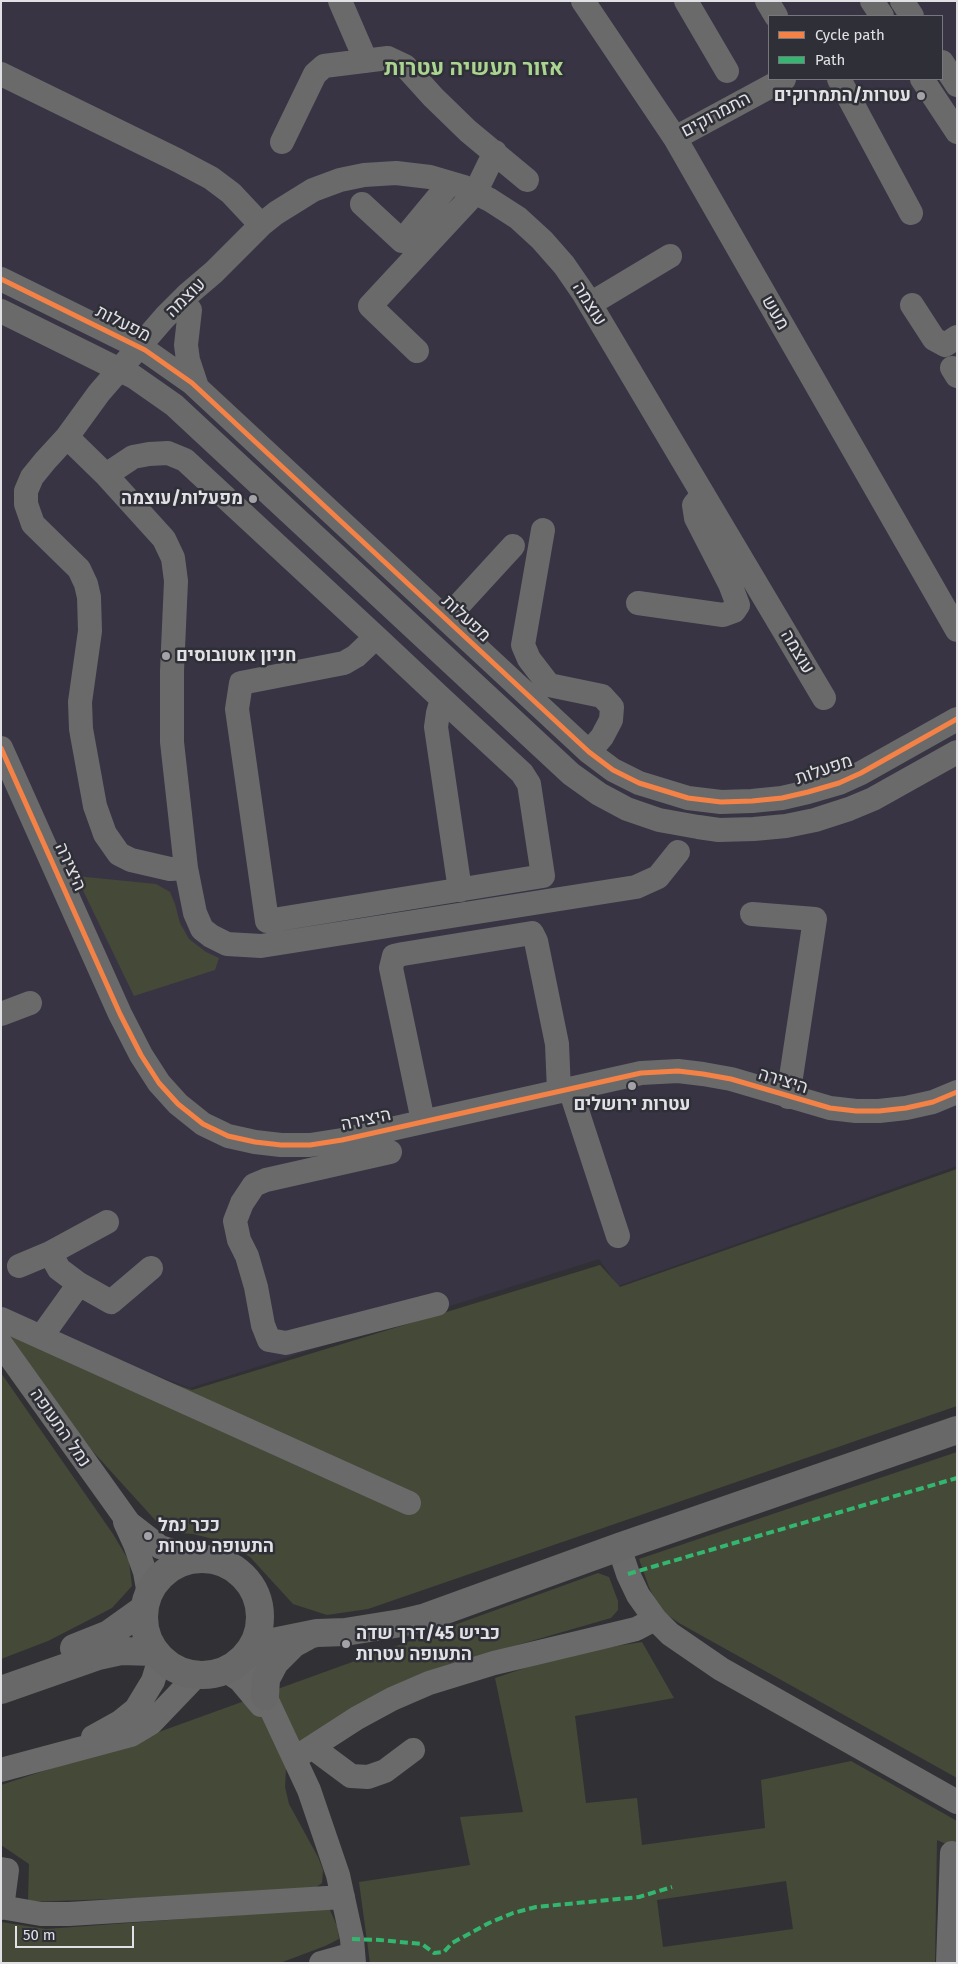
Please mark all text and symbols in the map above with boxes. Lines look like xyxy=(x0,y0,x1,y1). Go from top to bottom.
legend xyxy=(768,15,943,80)
text: Cycle path xyxy=(815,26,885,44)
text: Path xyxy=(815,51,845,69)
district label: אזור תעשיה עטרות xyxy=(384,56,564,82)
place label: עטרות/התמרוקים xyxy=(774,85,911,107)
street label: התמרוקים xyxy=(678,88,754,142)
marker: עטרות/התמרוקים xyxy=(915,90,927,102)
street label: עוצמה xyxy=(161,274,211,322)
street label: עוצמה xyxy=(567,278,611,330)
street label: מעש xyxy=(757,292,793,334)
street label: מפעלות xyxy=(92,301,154,347)
place label: מפעלות/עוצמה xyxy=(121,488,243,510)
marker: מפעלות/עוצמה xyxy=(247,493,259,505)
street label: מפעלות xyxy=(437,591,495,647)
street label: עוצמה xyxy=(775,626,819,678)
place label: חניון אוטובוסים xyxy=(176,645,296,667)
marker: חניון אוטובוסים xyxy=(160,650,172,662)
street label: מפעלות xyxy=(793,750,855,790)
street label: היצירה xyxy=(50,839,90,895)
street label: היצירה xyxy=(756,1063,810,1099)
marker: עטרות ירושלים xyxy=(626,1080,638,1092)
place label: עטרות ירושלים xyxy=(573,1094,691,1116)
street label: היצירה xyxy=(339,1104,393,1136)
street label: נמל התעופה xyxy=(25,1384,95,1472)
place label: ככר נמל התעופה עטרות xyxy=(158,1515,274,1558)
marker: ככר נמל התעופה עטרות xyxy=(142,1530,154,1542)
place label: כביש 45/דרך שדה התעופה עטרות xyxy=(356,1623,500,1666)
marker: כביש 45/דרך שדה התעופה עטרות xyxy=(340,1638,352,1650)
scale bar xyxy=(18,1916,136,1948)
text: 50 m xyxy=(23,1926,56,1944)

